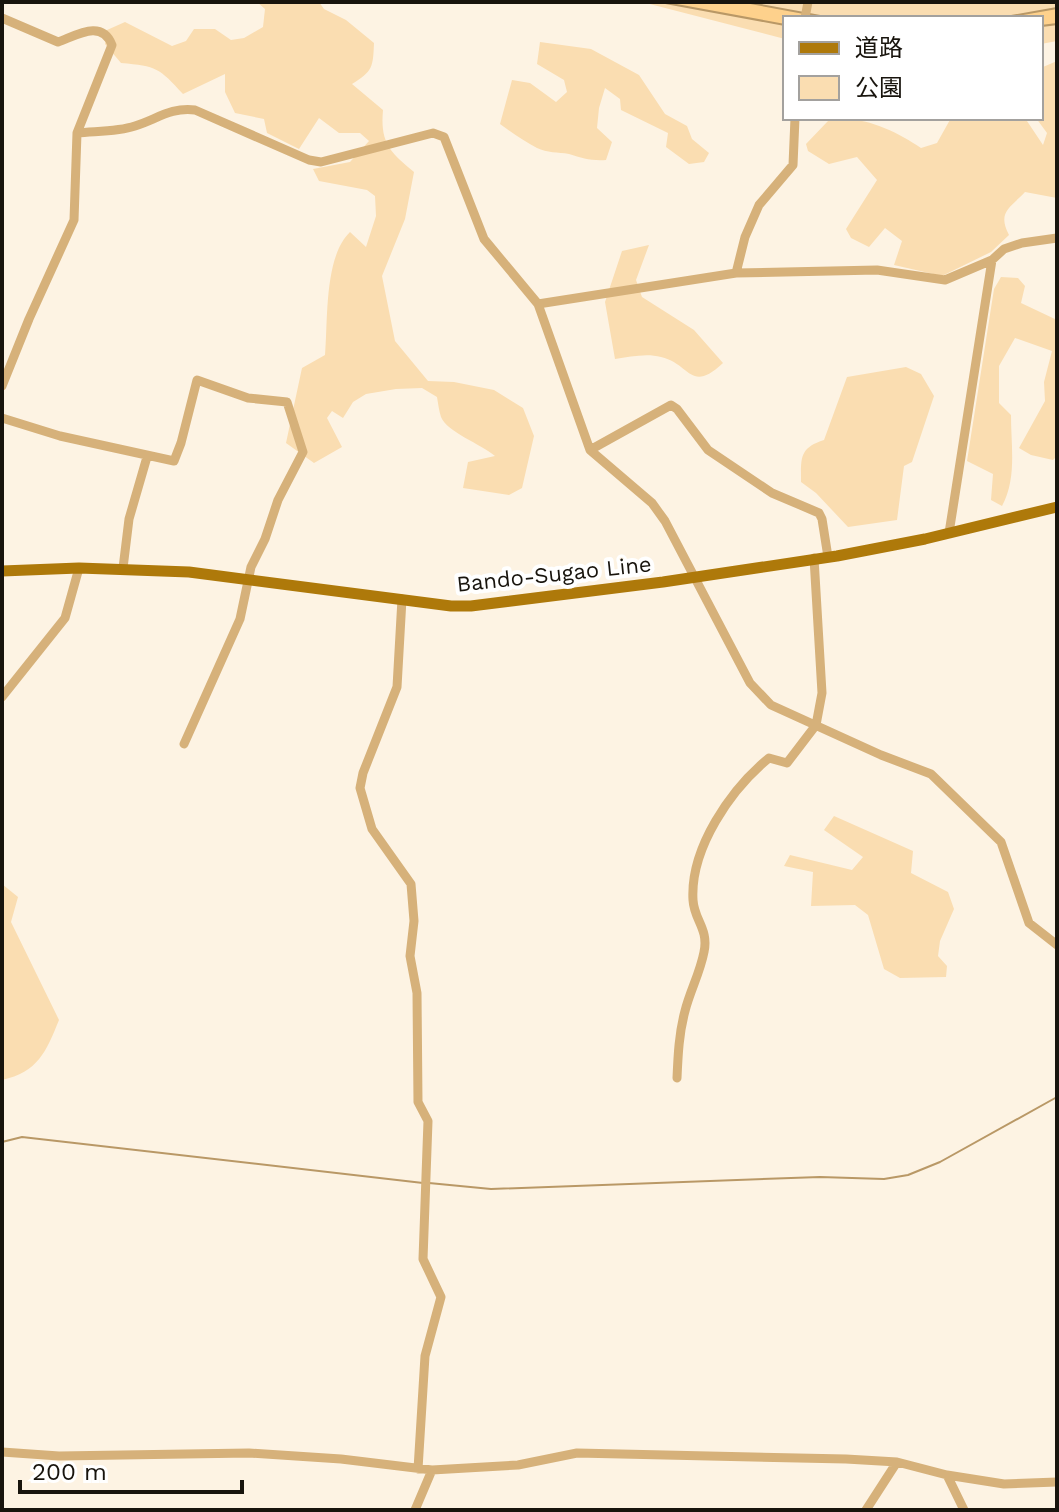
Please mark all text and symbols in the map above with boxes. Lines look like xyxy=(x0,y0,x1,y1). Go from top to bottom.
legend xyxy=(783,16,1043,120)
text: 道路 xyxy=(855,34,903,62)
text: 公園 xyxy=(855,74,903,102)
street label: Bando-Sugao Line xyxy=(455,551,653,597)
scale bar xyxy=(20,1444,242,1494)
text: 200 m xyxy=(32,1458,107,1486)

